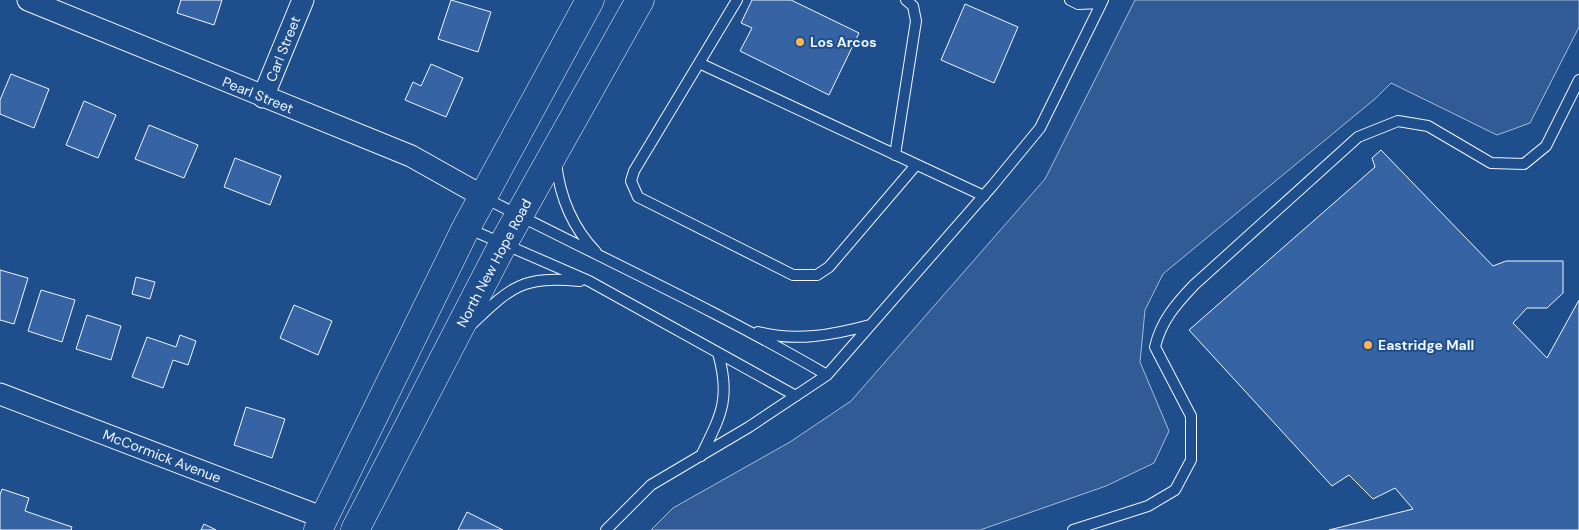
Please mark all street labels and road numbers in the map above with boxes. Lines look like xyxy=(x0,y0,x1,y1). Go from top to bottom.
street label: Carl Street xyxy=(262,13,304,85)
street label: Pearl Street xyxy=(220,73,296,117)
street label: North New Hope Road xyxy=(452,196,536,330)
street label: McCormick Avenue xyxy=(100,425,224,487)

